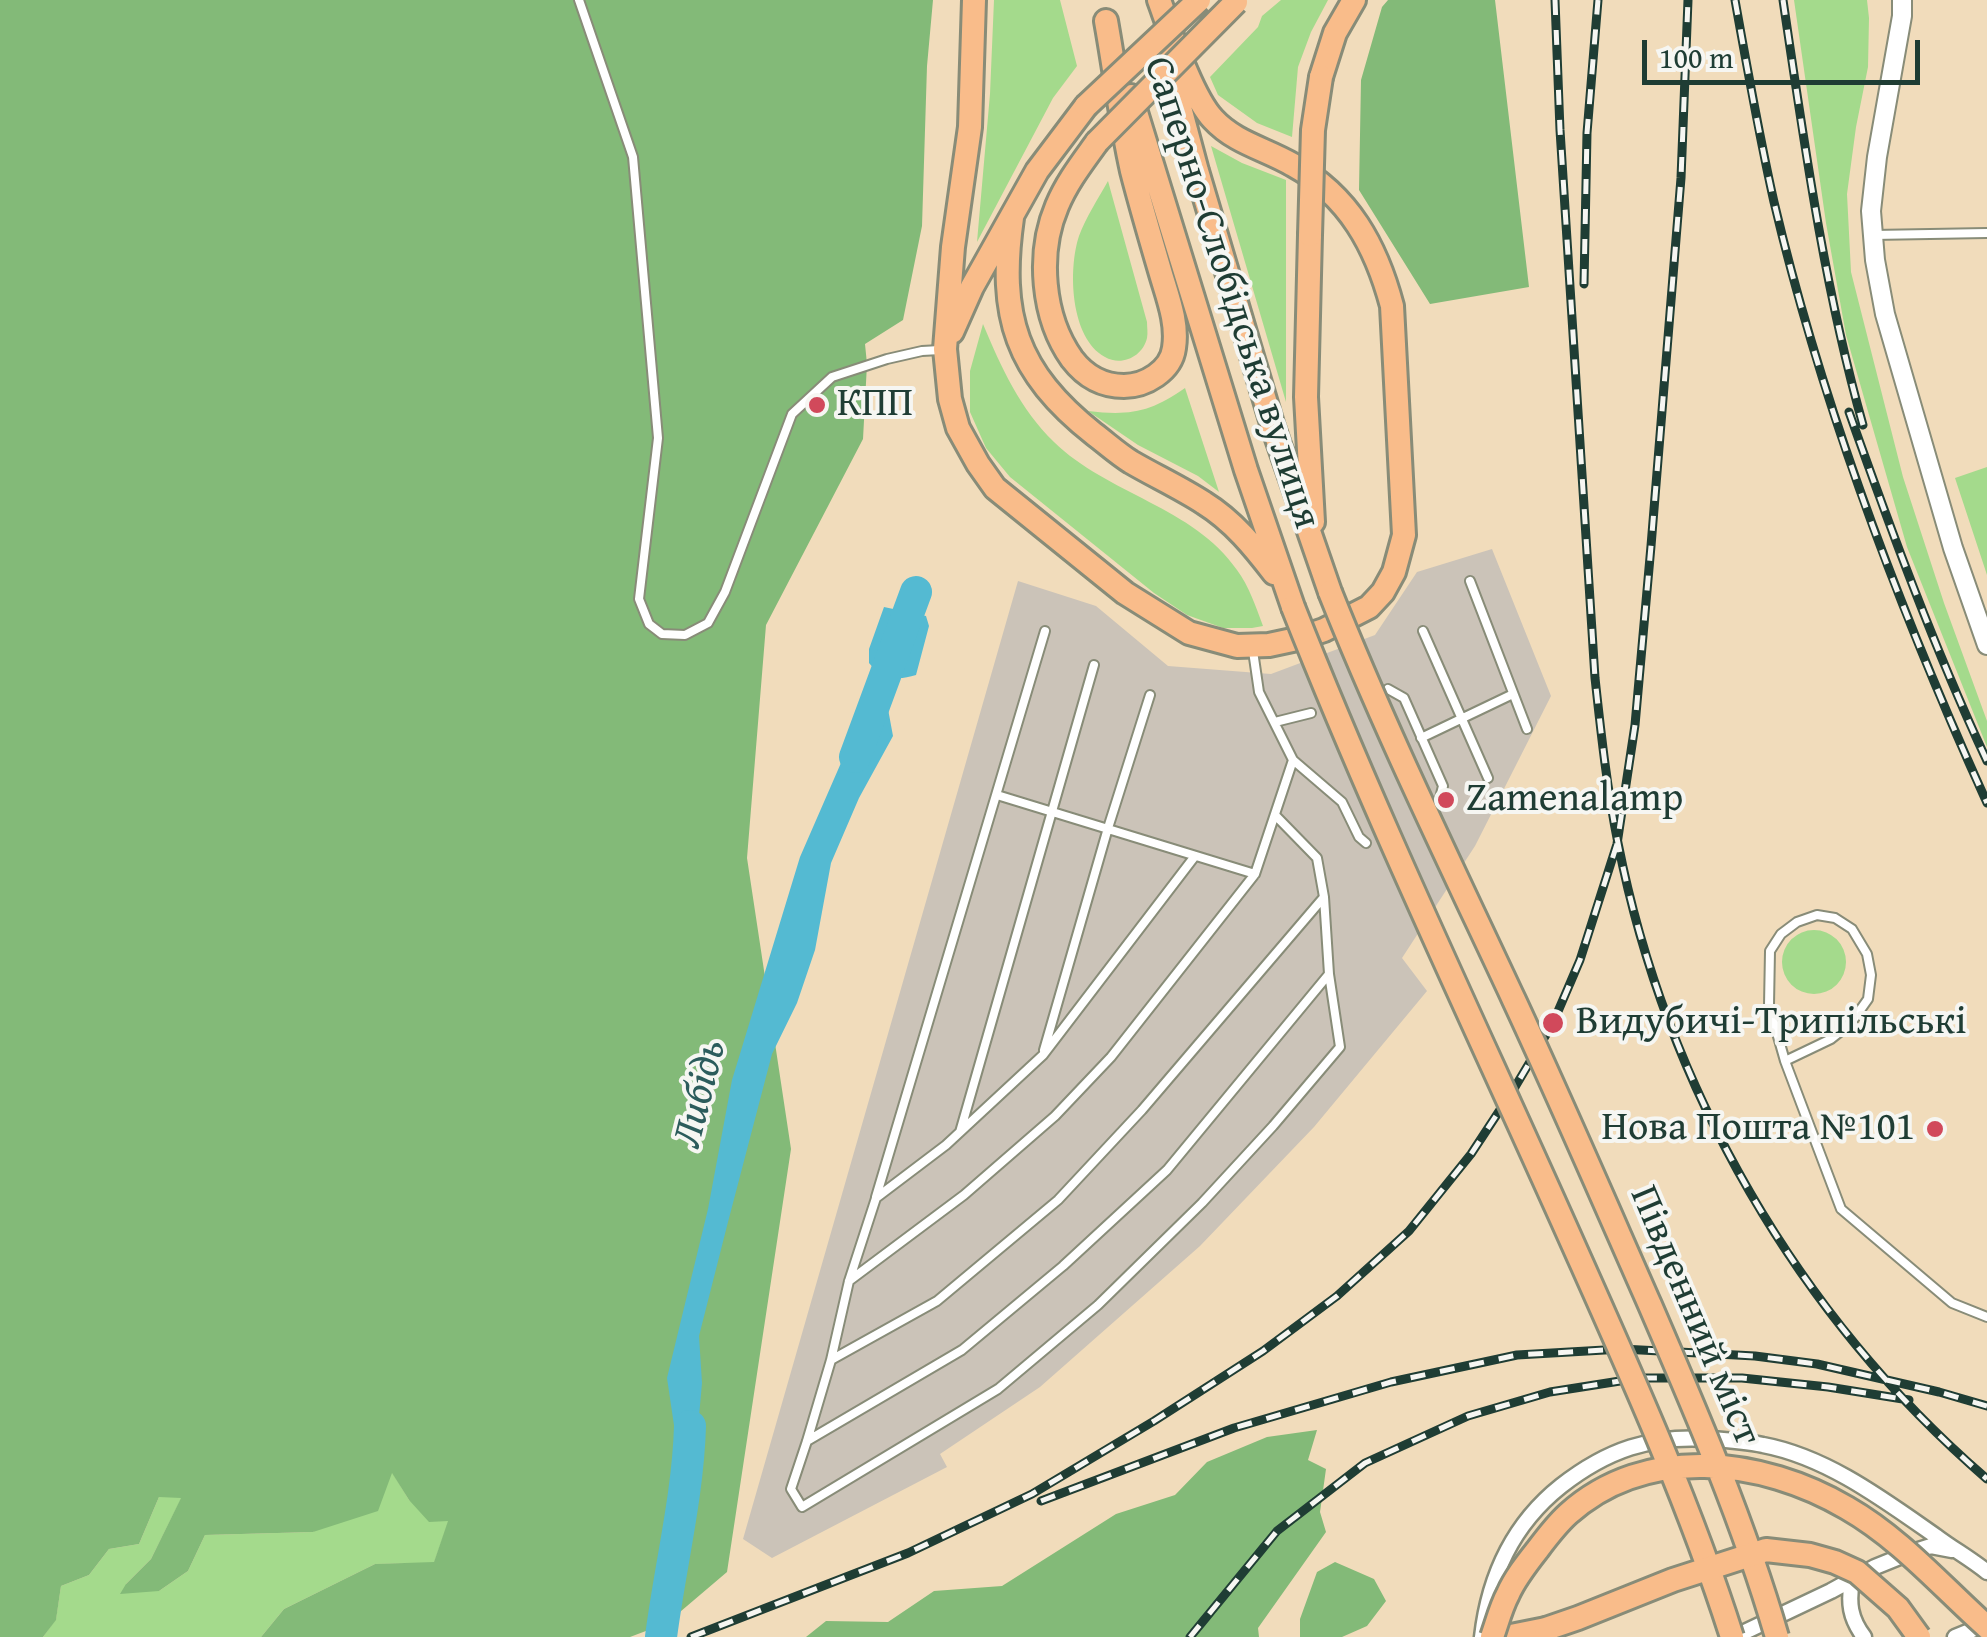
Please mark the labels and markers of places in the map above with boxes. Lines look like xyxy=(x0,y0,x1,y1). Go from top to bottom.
place label: КПП xyxy=(837,381,913,429)
marker: КПП xyxy=(806,394,828,416)
place label: Zamenalamp xyxy=(1466,776,1683,824)
marker: Zamenalamp xyxy=(1435,789,1457,811)
place label: Видубичі-Трипільські xyxy=(1576,999,1966,1047)
marker: Видубичі-Трипільські xyxy=(1540,1010,1566,1036)
place label: Нова Пошта №101 xyxy=(1601,1105,1915,1153)
marker: Нова Пошта №101 xyxy=(1924,1118,1946,1140)

